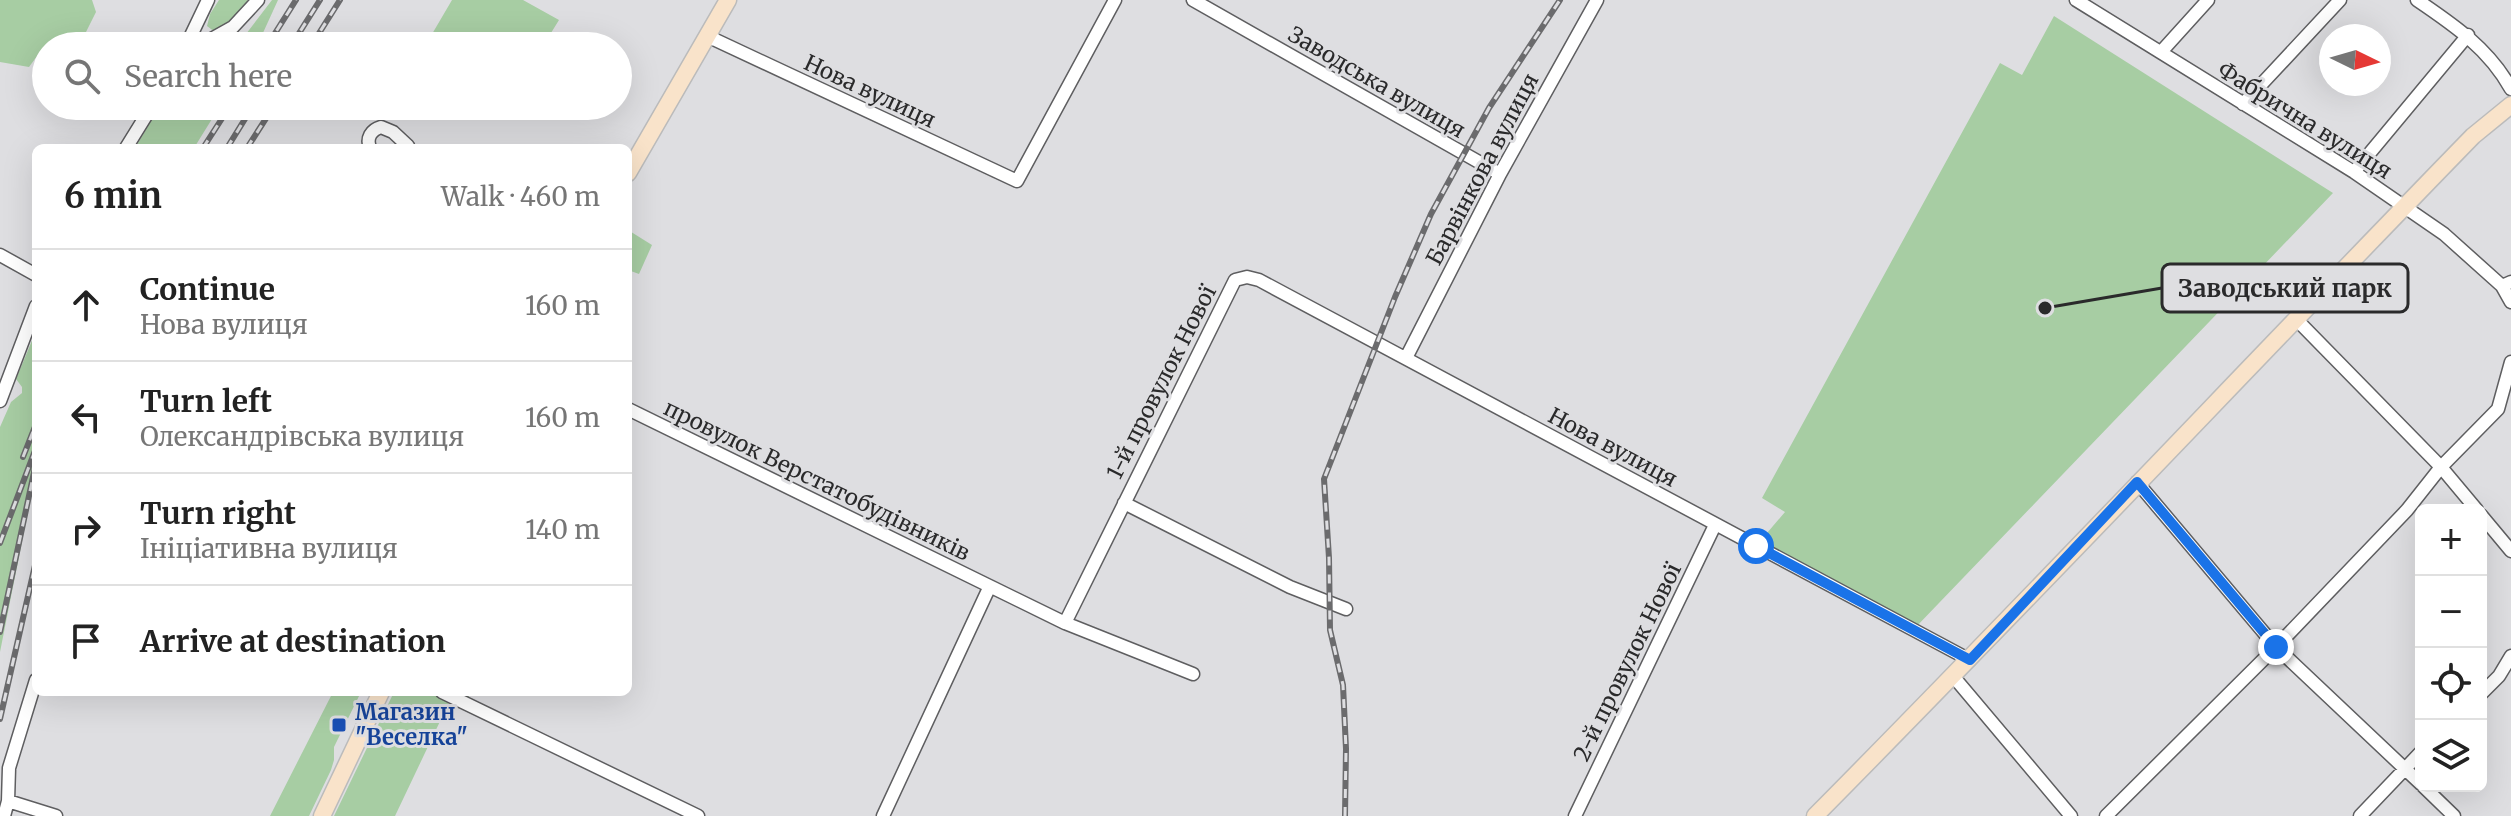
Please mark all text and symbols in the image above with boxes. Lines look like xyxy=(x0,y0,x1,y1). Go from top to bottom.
street label: Заводська вулиця xyxy=(1284,20,1470,144)
north arrow xyxy=(2319,24,2391,96)
search box xyxy=(32,32,632,120)
street label: Нова вулиця xyxy=(800,48,940,134)
icon: search xyxy=(60,54,104,98)
street label: Фабрична вулиця xyxy=(2213,55,2397,185)
text: Search here xyxy=(124,57,292,95)
street label: Барвінкова вулиця xyxy=(1420,68,1544,270)
text: 6 min xyxy=(64,175,162,217)
text: Walk · 460 m xyxy=(441,180,600,213)
callout: Заводський парк xyxy=(2162,264,2408,312)
text: Continue xyxy=(140,270,275,308)
text: Заводський парк xyxy=(2178,273,2392,304)
street label: 1-й провулок Нової xyxy=(1100,280,1222,484)
icon: ahead xyxy=(64,283,108,327)
text: 160 m xyxy=(525,289,600,322)
text: Нова вулиця xyxy=(140,308,308,341)
text: Turn left xyxy=(140,382,272,420)
street label: провулок Верстатобудівників xyxy=(659,393,975,567)
icon: left xyxy=(64,395,108,439)
text: 160 m xyxy=(525,401,600,434)
street label: Нова вулиця xyxy=(1544,401,1682,493)
text: Олександрівська вулиця xyxy=(140,420,464,453)
text: Turn right xyxy=(140,494,296,532)
map controls xyxy=(2415,504,2487,792)
button: + xyxy=(2415,504,2487,576)
icon: right xyxy=(64,507,108,551)
text: 140 m xyxy=(525,513,600,546)
route start xyxy=(1738,528,1774,564)
text: Ініціативна вулиця xyxy=(140,532,398,565)
street label: 2-й провулок Нової xyxy=(1567,558,1687,766)
button: − xyxy=(2415,576,2487,648)
icon: arrive xyxy=(64,619,108,663)
text: Arrive at destination xyxy=(140,622,446,660)
route end xyxy=(2258,629,2294,665)
button: locate xyxy=(2415,648,2487,720)
place label: Магазин "Веселка" xyxy=(355,698,468,751)
marker: Магазин "Веселка" xyxy=(330,716,348,734)
button: layers xyxy=(2415,720,2487,792)

